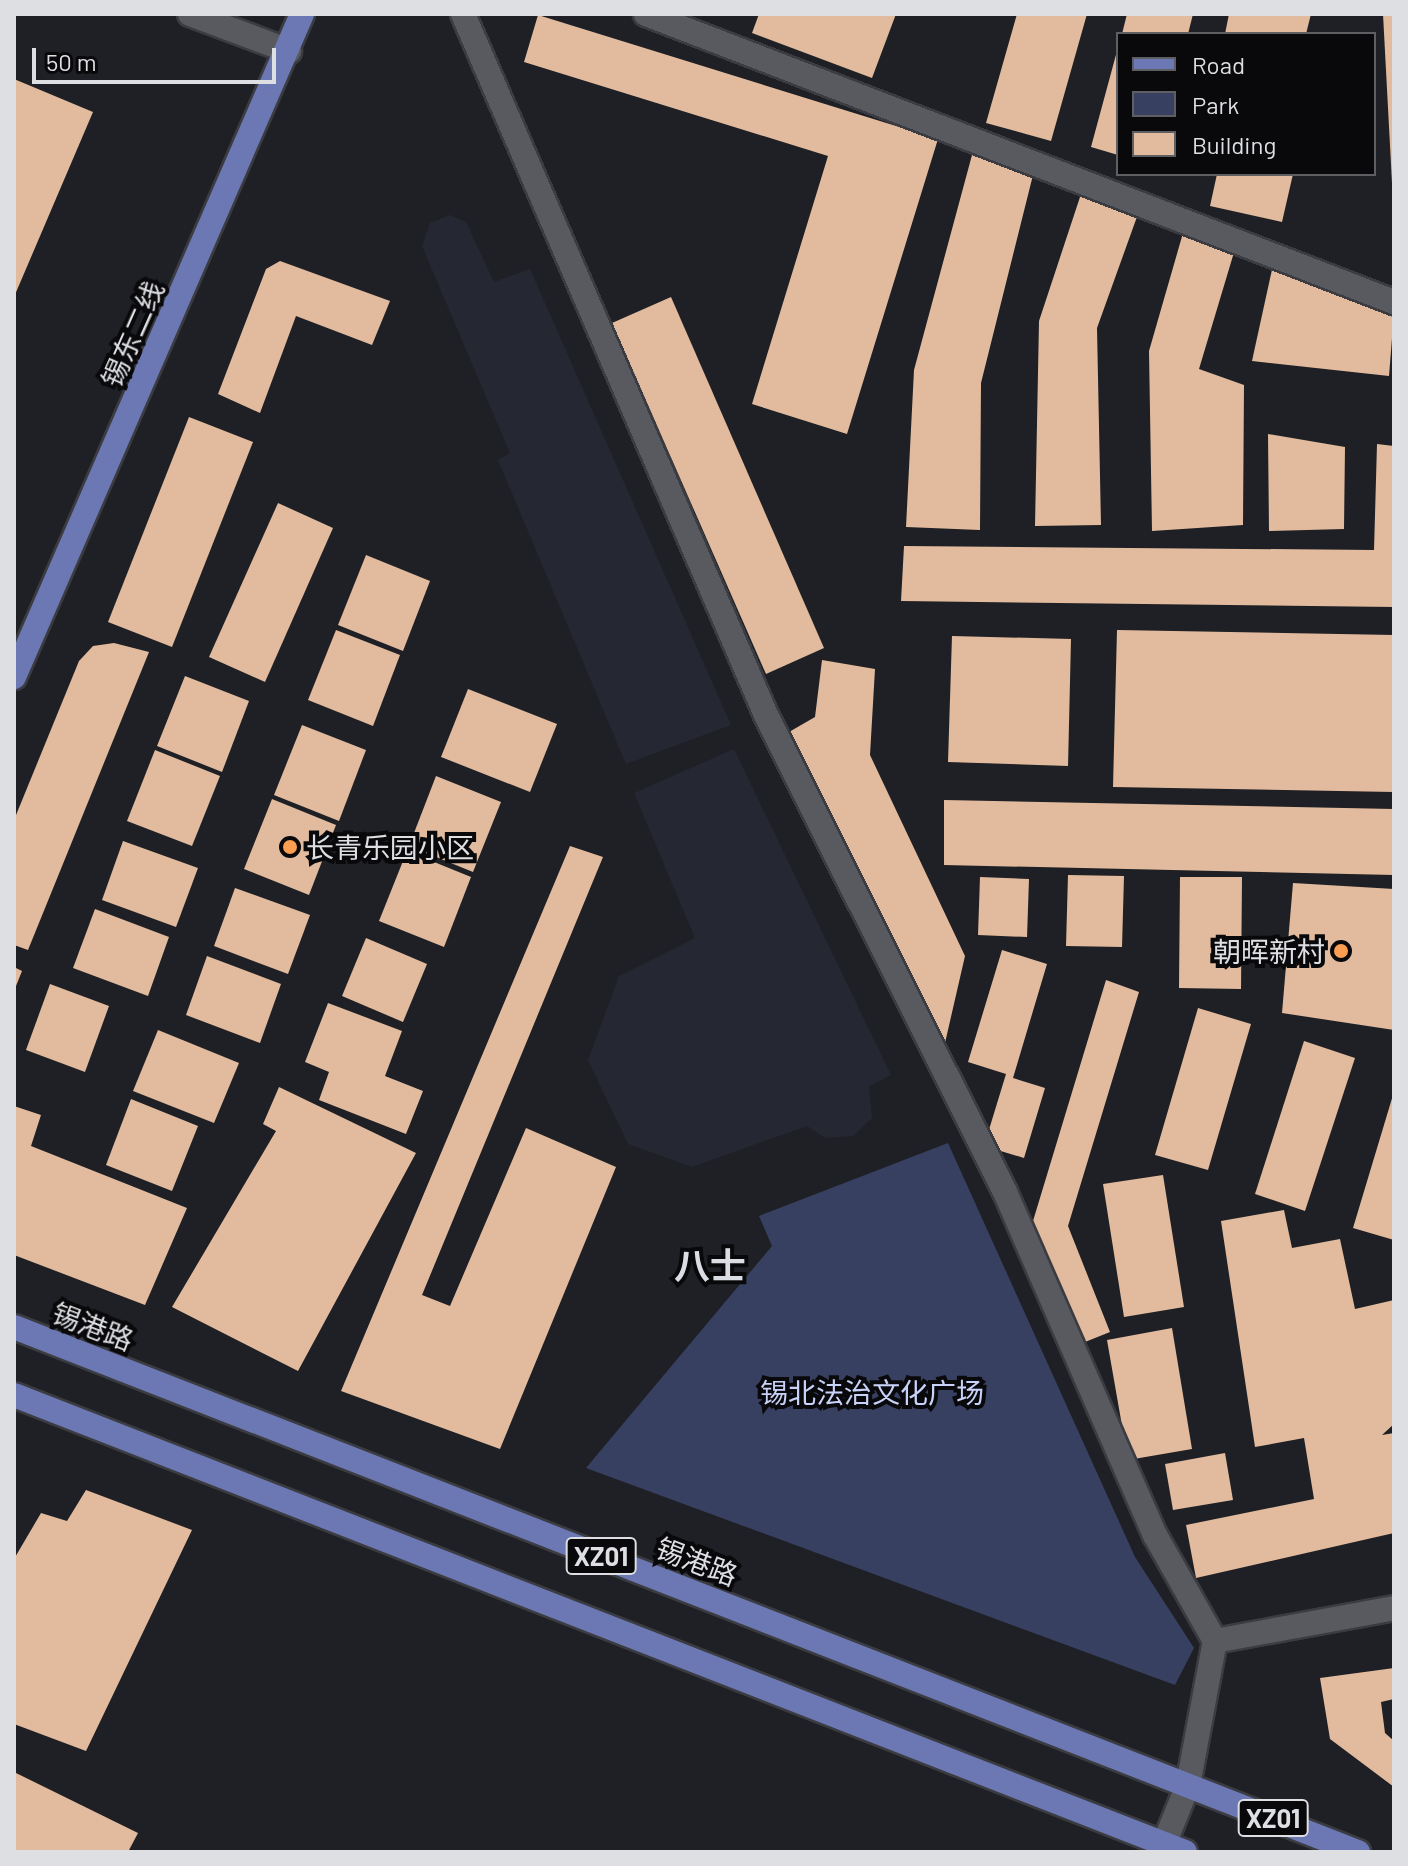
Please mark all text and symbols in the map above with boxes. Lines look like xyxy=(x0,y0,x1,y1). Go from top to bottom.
scale bar xyxy=(36,32,280,82)
legend xyxy=(1116,32,1376,176)
text: 50 m xyxy=(46,47,97,76)
text: Road xyxy=(1192,50,1245,79)
text: Park xyxy=(1192,90,1239,119)
text: Building xyxy=(1192,130,1276,159)
street label: 锡东二线 xyxy=(94,276,170,392)
place label: 长青乐园小区 xyxy=(306,830,474,864)
marker: 长青乐园小区 xyxy=(281,838,299,856)
place label: 朝晖新村 xyxy=(1213,934,1325,968)
marker: 朝晖新村 xyxy=(1332,942,1350,960)
district label: 八士 xyxy=(674,1243,746,1287)
street label: 锡港路 xyxy=(48,1295,138,1357)
park label: 锡北法治文化广场 xyxy=(760,1375,984,1409)
street label: 锡港路 xyxy=(652,1530,742,1592)
road number: XZ01 xyxy=(565,1534,637,1578)
road number: XZ01 xyxy=(1237,1796,1309,1840)

